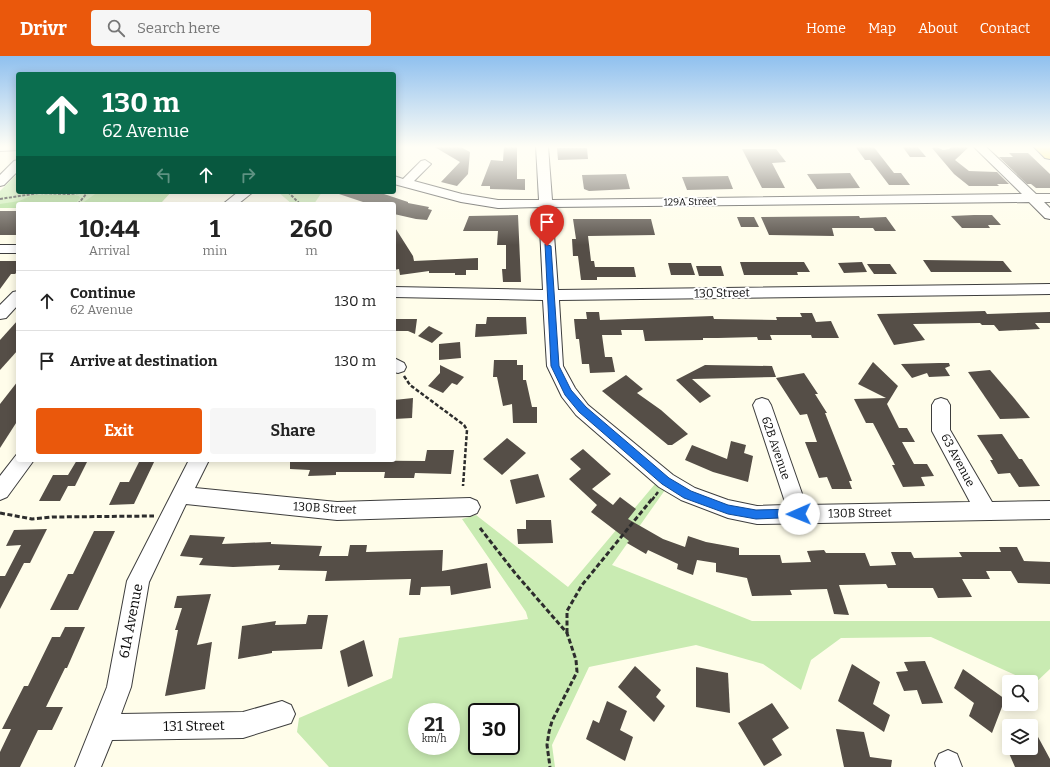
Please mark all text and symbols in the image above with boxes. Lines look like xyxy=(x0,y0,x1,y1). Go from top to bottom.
search box xyxy=(91,10,371,46)
text: Drivr xyxy=(20,17,67,40)
icon: search xyxy=(105,17,127,39)
text: Search here xyxy=(137,19,220,37)
text: Home xyxy=(806,20,846,37)
text: Map xyxy=(868,20,896,37)
text: About xyxy=(918,20,958,37)
text: Contact xyxy=(980,20,1030,37)
text: 130 m xyxy=(102,86,180,119)
icon: ahead xyxy=(36,88,88,140)
text: 62 Avenue xyxy=(102,120,189,142)
icon: left xyxy=(153,164,175,186)
icon: ahead xyxy=(195,164,217,186)
icon: right xyxy=(237,164,259,186)
street label: 129A Street xyxy=(664,196,717,208)
pin xyxy=(530,205,564,246)
icon: arrive xyxy=(536,211,558,233)
text: 10:44 xyxy=(79,215,140,243)
text: 1 xyxy=(210,215,220,243)
text: 260 xyxy=(290,215,333,243)
text: Arrival xyxy=(89,243,130,258)
text: min xyxy=(203,243,227,258)
text: m xyxy=(305,243,318,258)
text: Continue xyxy=(70,284,136,302)
street label: 130 Street xyxy=(694,286,751,300)
icon: ahead xyxy=(36,290,58,312)
text: 130 m xyxy=(334,292,376,310)
text: 62 Avenue xyxy=(70,302,133,317)
icon: arrive xyxy=(36,350,58,372)
text: Arrive at destination xyxy=(70,352,217,370)
text: 130 m xyxy=(334,352,376,370)
button: Exit xyxy=(36,408,202,454)
button: Share xyxy=(210,408,376,454)
street label: 62B Avenue xyxy=(759,415,793,481)
street label: 63 Avenue xyxy=(938,431,978,489)
position arrow xyxy=(778,493,820,535)
street label: 130B Street xyxy=(293,499,358,517)
street label: 130B Street xyxy=(828,505,892,521)
street label: 61A Avenue xyxy=(115,582,147,660)
map controls xyxy=(1002,675,1038,755)
button: search xyxy=(1002,675,1038,711)
speed limit sign: 30 xyxy=(468,703,520,755)
text: 21 xyxy=(424,712,444,736)
street label: 131 Street xyxy=(163,717,225,735)
button: layers xyxy=(1002,719,1038,755)
text: km/h xyxy=(422,733,446,745)

